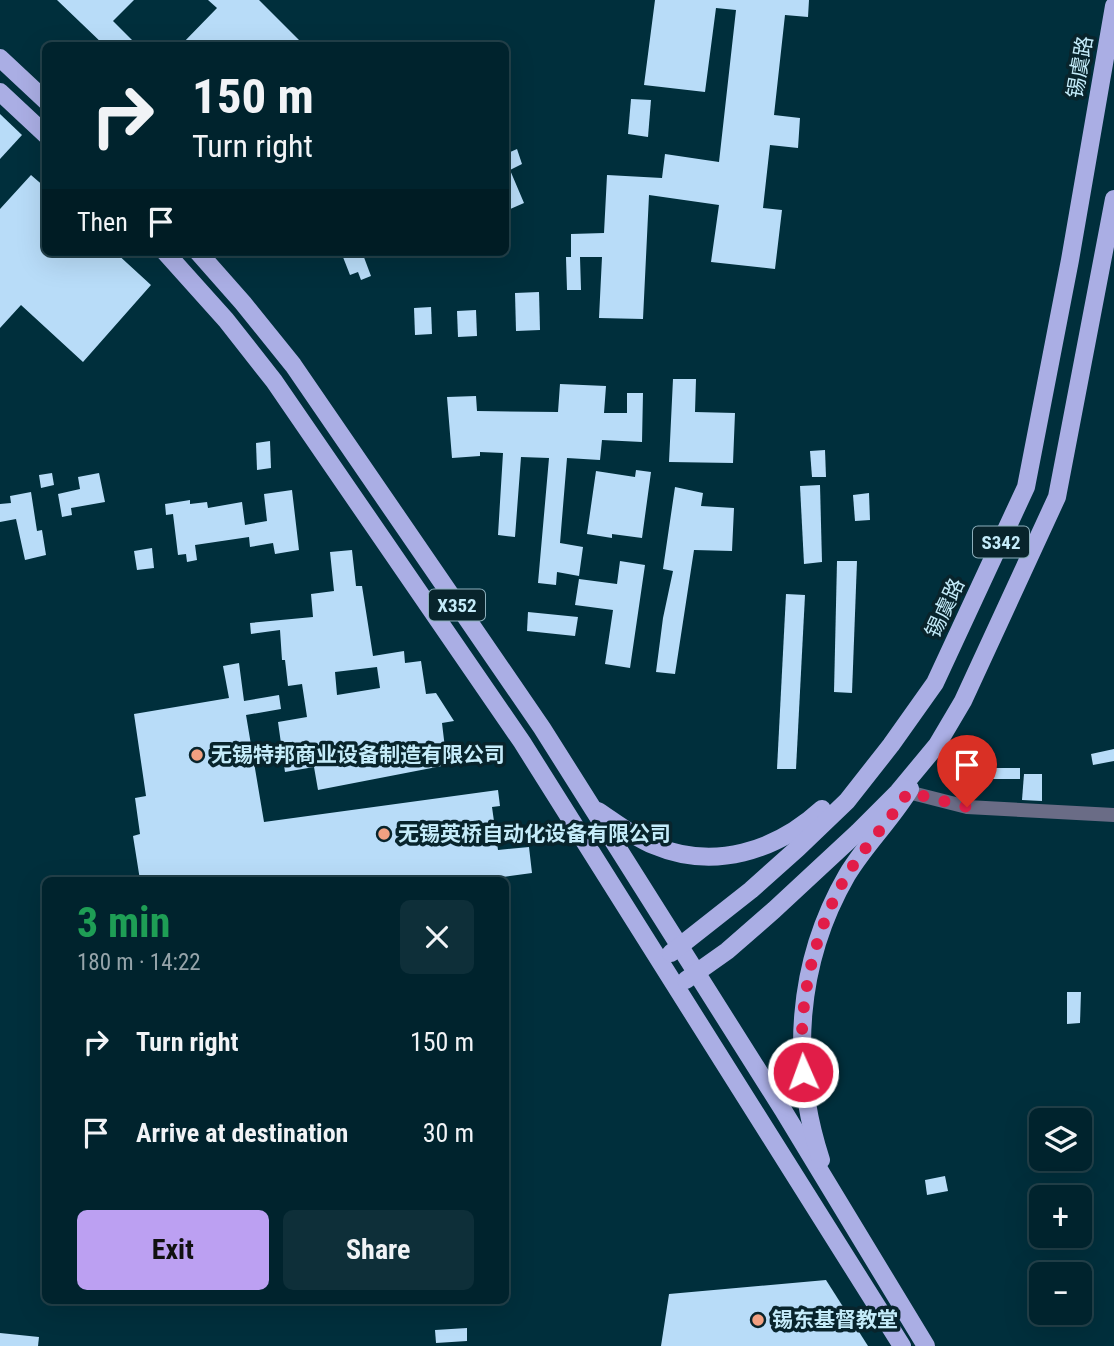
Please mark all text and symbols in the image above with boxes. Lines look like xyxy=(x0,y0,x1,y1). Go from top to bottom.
street label: 锡虞路 xyxy=(1063,34,1097,100)
text: 150 m xyxy=(192,68,314,125)
icon: right xyxy=(77,70,168,161)
text: Turn right xyxy=(192,127,313,165)
icon: arrive xyxy=(142,203,180,241)
text: Then xyxy=(77,207,128,237)
road number: S342 xyxy=(973,526,1029,558)
street label: 锡虞路 xyxy=(921,574,969,642)
road number: X352 xyxy=(429,590,485,620)
pin xyxy=(937,735,997,807)
place label: 无锡特邦商业设备制造有限公司 xyxy=(211,743,505,767)
icon: arrive xyxy=(948,746,986,784)
marker: 无锡特邦商业设备制造有限公司 xyxy=(189,747,205,763)
place label: 无锡英桥自动化设备有限公司 xyxy=(398,822,671,846)
marker: 无锡英桥自动化设备有限公司 xyxy=(376,826,392,842)
text: 3 min xyxy=(77,898,170,947)
button: close xyxy=(400,900,474,974)
text: 180 m · 14:22 xyxy=(77,949,201,976)
icon: right xyxy=(77,1023,115,1061)
text: Turn right xyxy=(136,1027,238,1057)
text: 150 m xyxy=(410,1027,474,1057)
position arrow xyxy=(766,1035,840,1109)
map controls xyxy=(1029,1108,1092,1325)
button: layers xyxy=(1029,1108,1092,1171)
icon: arrive xyxy=(77,1114,115,1152)
text: Arrive at destination xyxy=(136,1118,348,1148)
text: 30 m xyxy=(423,1118,474,1148)
button: + xyxy=(1029,1185,1092,1248)
button: Exit xyxy=(77,1210,269,1290)
button: Share xyxy=(283,1210,474,1290)
button: − xyxy=(1029,1262,1092,1325)
place label: 锡东基督教堂 xyxy=(772,1308,898,1332)
marker: 锡东基督教堂 xyxy=(750,1312,766,1328)

